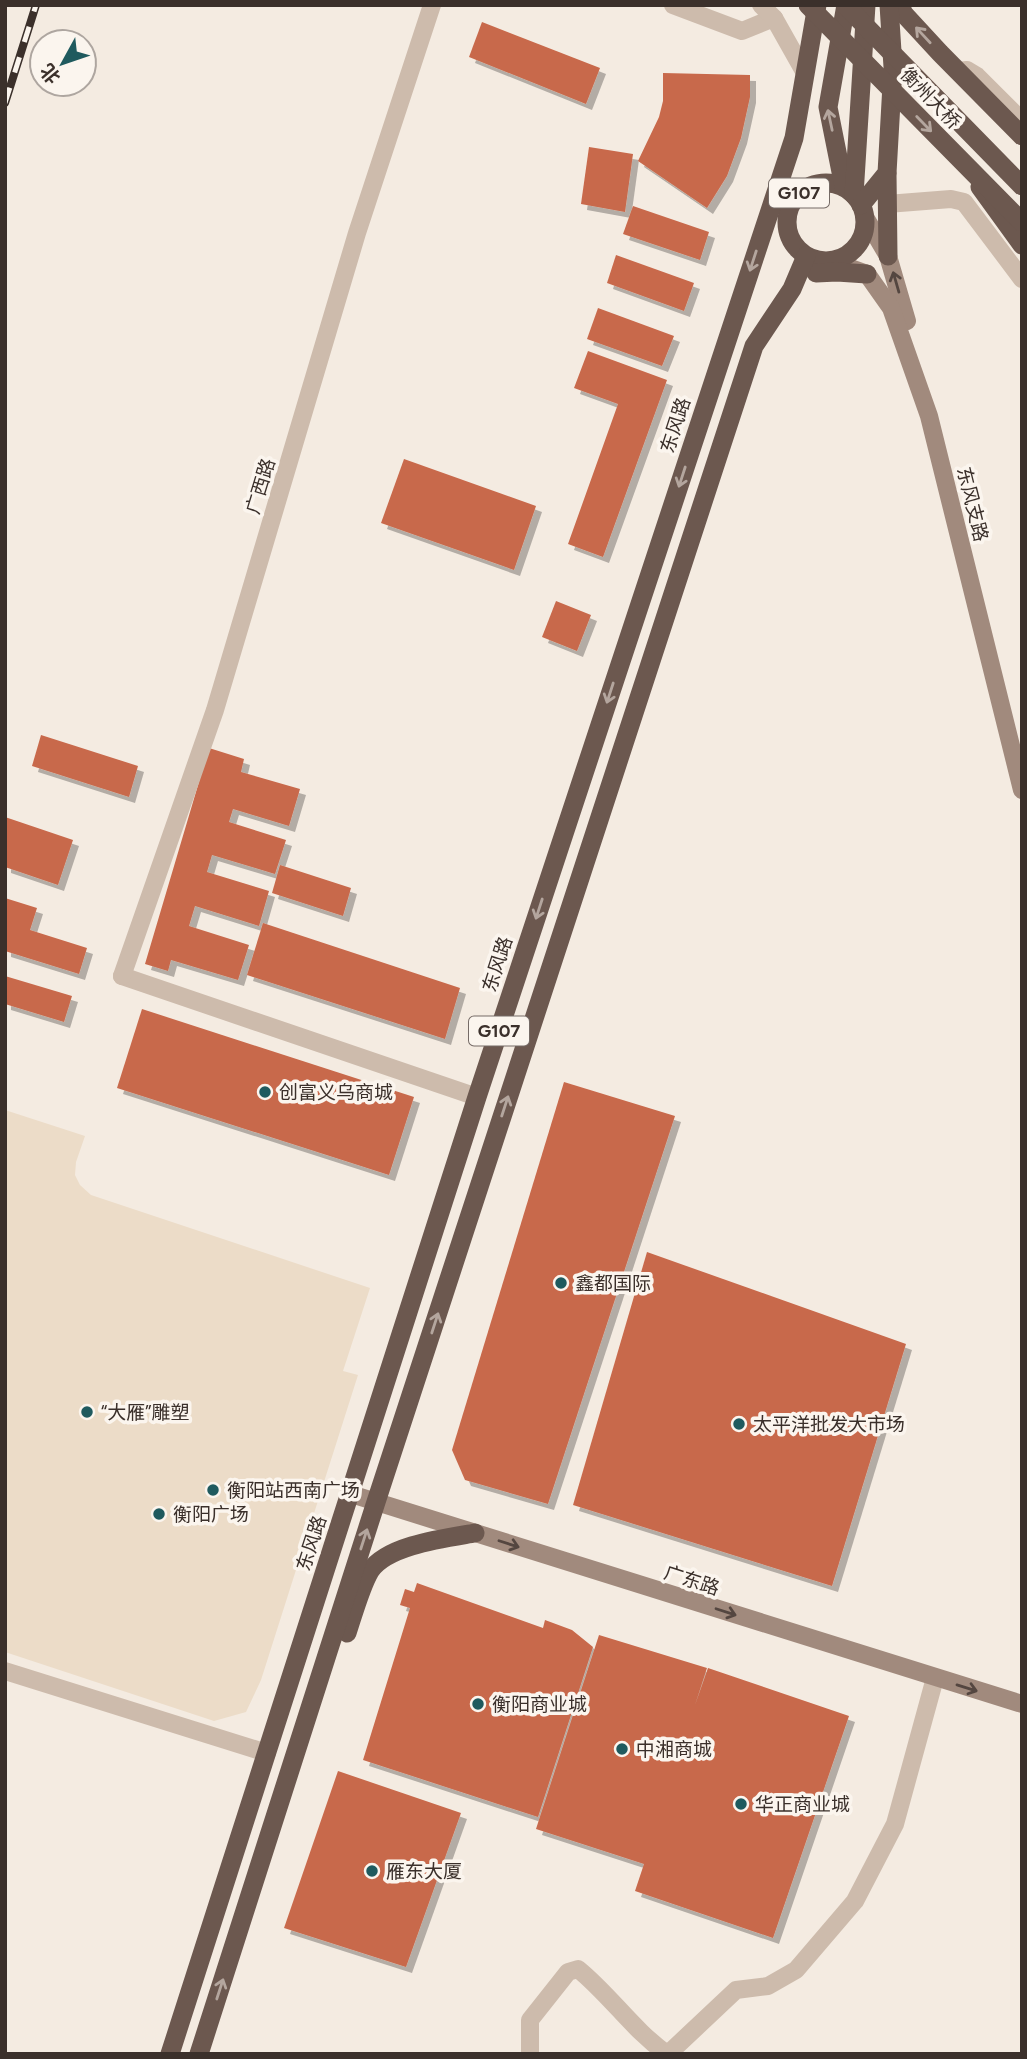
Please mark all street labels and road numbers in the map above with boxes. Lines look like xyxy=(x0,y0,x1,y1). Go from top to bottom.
street label: 衡州大桥 xyxy=(896,63,965,134)
road number: G107 xyxy=(769,178,829,208)
street label: 东风路 xyxy=(656,394,695,456)
street label: 广西路 xyxy=(241,456,280,517)
street label: 东风支路 xyxy=(952,464,993,544)
street label: 东风路 xyxy=(478,933,517,995)
road number: G107 xyxy=(469,1016,529,1046)
street label: 东风路 xyxy=(292,1512,331,1574)
street label: 广东路 xyxy=(661,1561,723,1600)

